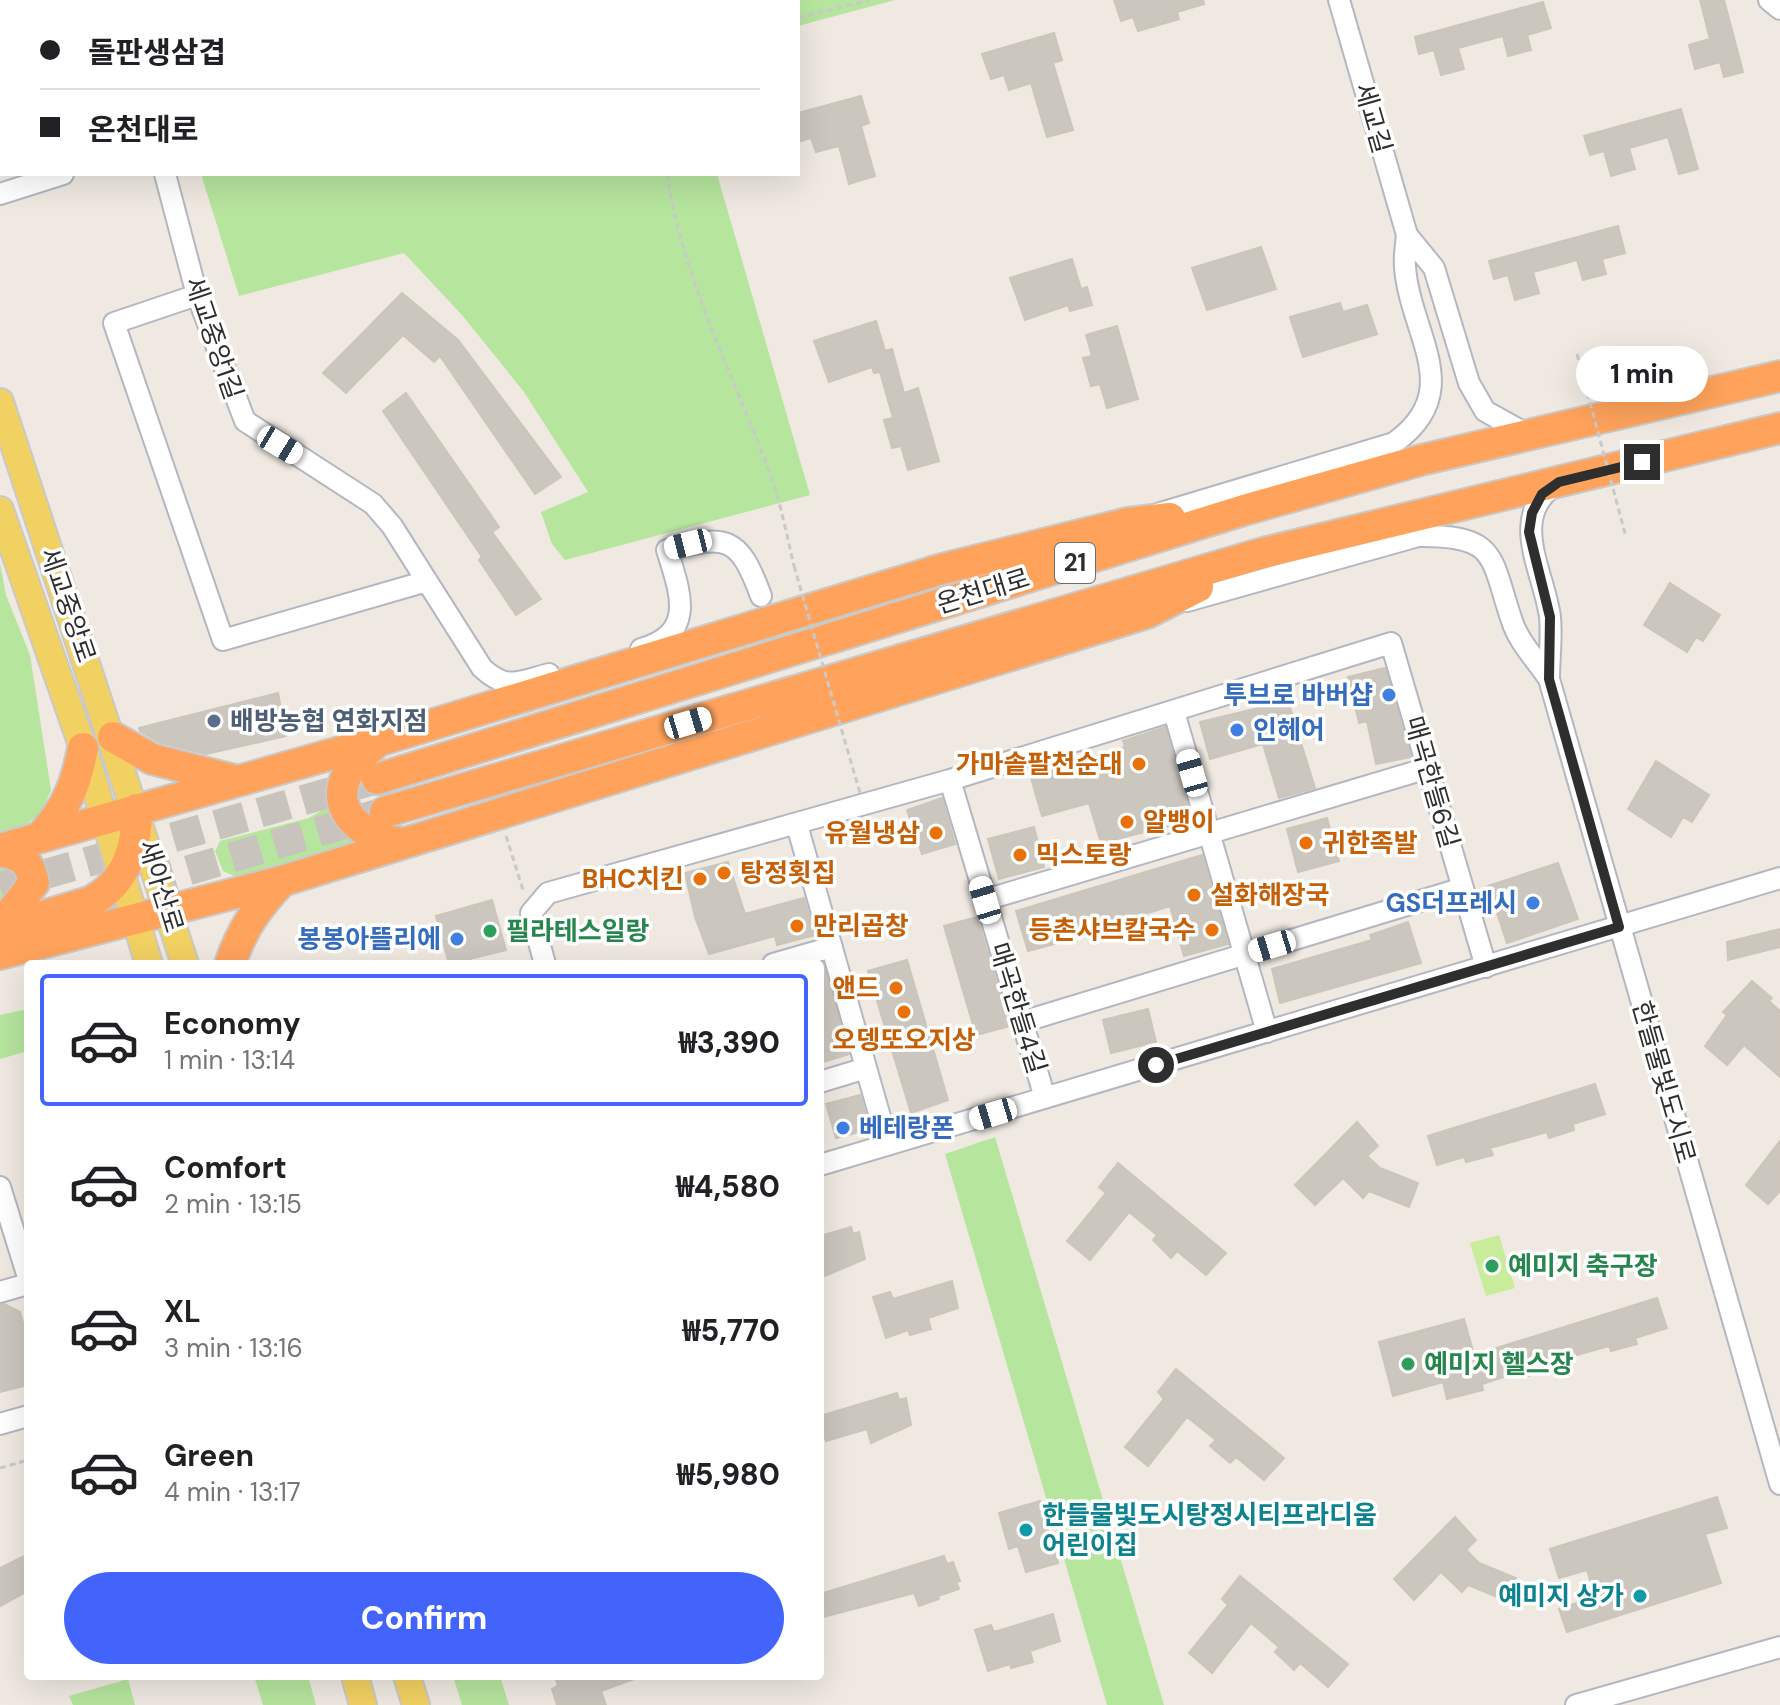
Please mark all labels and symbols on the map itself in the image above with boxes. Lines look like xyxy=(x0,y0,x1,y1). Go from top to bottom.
street label: 세교길 xyxy=(1347,79,1399,157)
street label: 세교중앙1길 xyxy=(177,272,251,404)
callout: 1 min xyxy=(1576,346,1708,402)
car xyxy=(253,422,307,468)
route end xyxy=(1624,444,1660,480)
car xyxy=(662,527,714,561)
street label: 세교중앙로 xyxy=(32,543,104,667)
road number: 21 xyxy=(1055,543,1095,583)
street label: 온천대로 xyxy=(932,561,1034,621)
place label: 투브로 바버샵 xyxy=(1223,678,1373,712)
marker: 투브로 바버샵 xyxy=(1380,686,1398,704)
place label: 배방농협 연화지점 xyxy=(230,704,427,738)
car xyxy=(662,705,714,741)
marker: 배방농협 연화지점 xyxy=(205,712,223,730)
street label: 매곡한들6길 xyxy=(1397,712,1467,852)
place label: 인헤어 xyxy=(1253,713,1325,747)
marker: 인헤어 xyxy=(1228,721,1246,739)
place label: 가마솥팔천순대 xyxy=(956,747,1123,781)
car xyxy=(1174,747,1210,799)
marker: 가마솥팔천순대 xyxy=(1130,755,1148,773)
place label: 알뱅이 xyxy=(1143,805,1215,839)
marker: 알뱅이 xyxy=(1118,813,1136,831)
place label: 유월냉삼 xyxy=(824,816,920,850)
marker: 유월냉삼 xyxy=(927,824,945,842)
place label: 귀한족발 xyxy=(1322,826,1418,860)
marker: 귀한족발 xyxy=(1297,834,1315,852)
street label: 새아산로 xyxy=(131,835,191,937)
place label: 믹스토랑 xyxy=(1036,838,1132,872)
marker: 믹스토랑 xyxy=(1011,846,1029,864)
place label: 탕정횟집 xyxy=(740,856,836,890)
place label: BHC치킨 xyxy=(582,862,684,896)
marker: 탕정횟집 xyxy=(715,864,733,882)
marker: BHC치킨 xyxy=(691,870,709,888)
car xyxy=(967,874,1003,926)
place label: 설화해장국 xyxy=(1210,878,1330,912)
marker: 설화해장국 xyxy=(1185,886,1203,904)
place label: GS더프레시 xyxy=(1385,886,1517,920)
marker: GS더프레시 xyxy=(1524,894,1542,912)
place label: 만리곱창 xyxy=(813,909,909,943)
place label: 등촌샤브칼국수 xyxy=(1029,913,1196,947)
place label: 필라테스일랑 xyxy=(506,914,650,948)
marker: 만리곱창 xyxy=(788,917,806,935)
marker: 등촌샤브칼국수 xyxy=(1203,921,1221,939)
place label: 봉봉아뜰리에 xyxy=(297,922,441,956)
marker: 필라테스일랑 xyxy=(481,922,499,940)
car xyxy=(1246,928,1298,964)
marker: 봉봉아뜰리에 xyxy=(448,930,466,948)
street label: 매곡한들4길 xyxy=(982,938,1054,1078)
place label: 앤드 xyxy=(832,971,880,1005)
marker: 앤드 xyxy=(887,979,905,997)
street label: 한들물빛도시로 xyxy=(1625,997,1703,1167)
marker: 오뎅또오지상 xyxy=(895,1003,913,1021)
place label: 오뎅또오지상 xyxy=(832,1023,976,1057)
route start xyxy=(1138,1047,1174,1083)
car xyxy=(967,1096,1019,1132)
place label: 베테랑폰 xyxy=(859,1111,955,1145)
marker: 베테랑폰 xyxy=(834,1119,852,1137)
place label: 예미지 축구장 xyxy=(1508,1249,1658,1283)
marker: 예미지 축구장 xyxy=(1483,1257,1501,1275)
place label: 예미지 헬스장 xyxy=(1424,1347,1574,1381)
marker: 예미지 헬스장 xyxy=(1399,1355,1417,1373)
place label: 한들물빛도시탕정시티프라디움 어린이집 xyxy=(1042,1498,1377,1562)
marker: 한들물빛도시탕정시티프라디움 어린이집 xyxy=(1017,1521,1035,1539)
place label: 예미지 상가 xyxy=(1498,1579,1624,1613)
marker: 예미지 상가 xyxy=(1631,1587,1649,1605)

